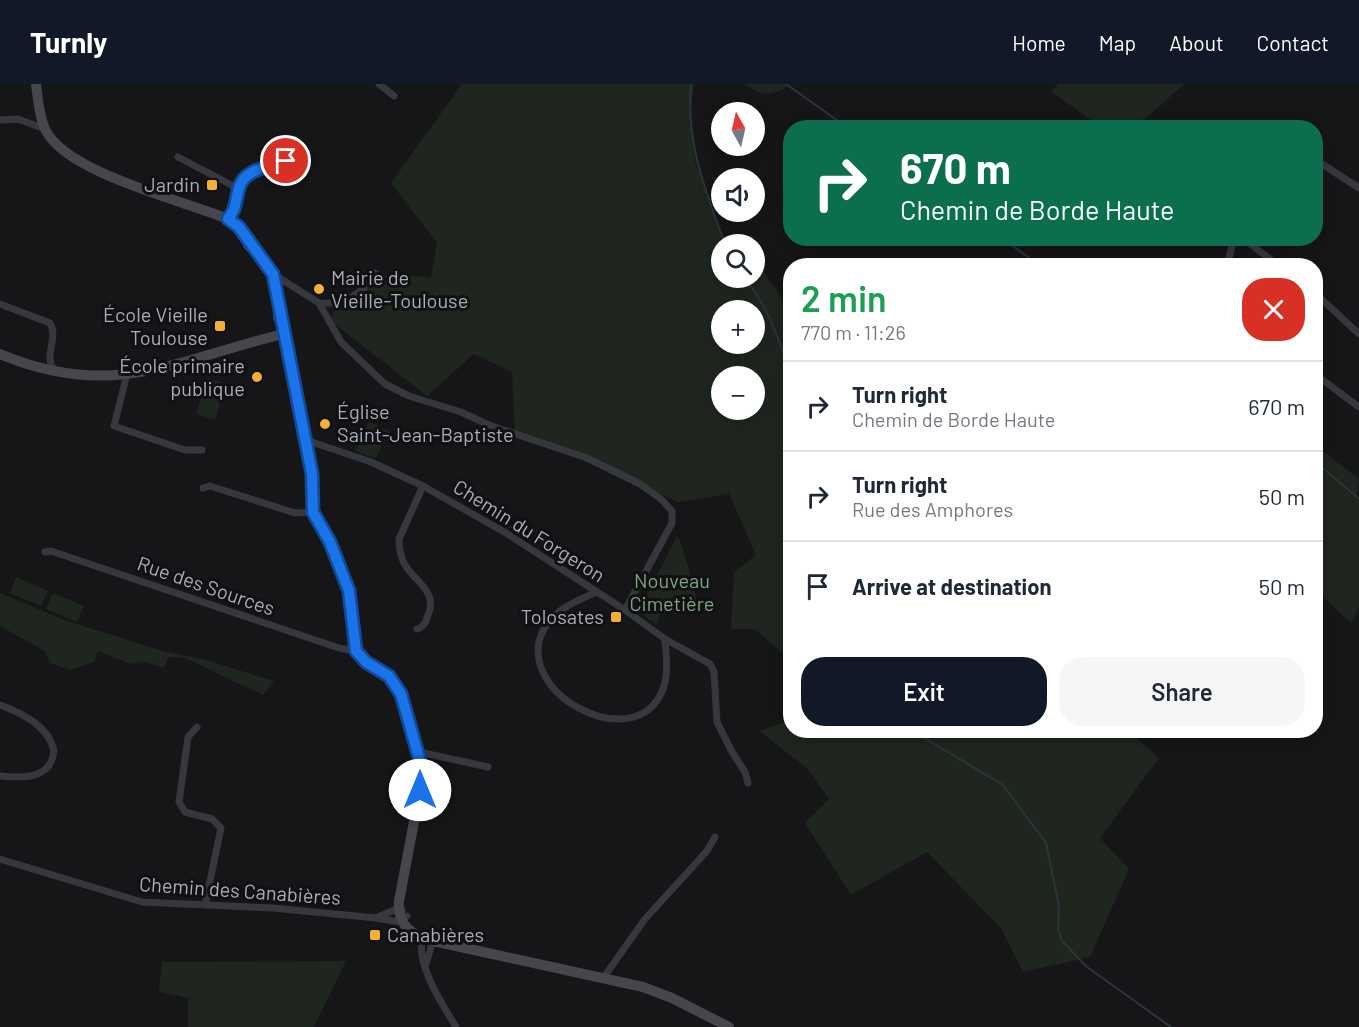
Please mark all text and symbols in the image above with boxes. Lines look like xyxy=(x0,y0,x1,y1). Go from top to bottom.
text: Turnly xyxy=(30,25,107,59)
text: Home xyxy=(1012,30,1066,55)
text: Map xyxy=(1099,30,1136,55)
text: About xyxy=(1169,30,1224,55)
text: Contact xyxy=(1257,30,1329,55)
north arrow xyxy=(711,102,765,156)
map controls xyxy=(711,102,765,420)
pin xyxy=(260,135,311,186)
text: 670 m xyxy=(900,142,1011,192)
icon: arrive xyxy=(269,144,302,177)
icon: right xyxy=(801,144,879,222)
button: sound xyxy=(711,168,765,222)
place label: Jardin xyxy=(144,172,200,196)
marker: Jardin xyxy=(205,178,219,192)
text: Chemin de Borde Haute xyxy=(900,193,1174,225)
button: search xyxy=(711,234,765,288)
place label: Mairie de Vieille-Toulouse xyxy=(331,265,468,312)
text: 2 min xyxy=(801,276,887,319)
button: close xyxy=(1242,278,1305,341)
marker: Mairie de Vieille-Toulouse xyxy=(312,282,326,296)
button: + xyxy=(711,300,765,354)
place label: École Vieille Toulouse xyxy=(103,302,208,349)
marker: École Vieille Toulouse xyxy=(213,319,227,333)
text: 770 m · 11:26 xyxy=(801,320,906,344)
place label: École primaire publique xyxy=(119,353,245,400)
button: − xyxy=(711,366,765,420)
marker: École primaire publique xyxy=(250,370,264,384)
text: Turn right xyxy=(852,381,947,407)
icon: right xyxy=(801,390,834,423)
text: 670 m xyxy=(1248,393,1305,419)
place label: Église Saint-Jean-Baptiste xyxy=(337,399,514,446)
text: Chemin de Borde Haute xyxy=(852,407,1055,431)
marker: Église Saint-Jean-Baptiste xyxy=(318,417,332,431)
text: Turn right xyxy=(852,471,947,497)
street label: Chemin du Forgeron xyxy=(449,474,610,586)
icon: right xyxy=(801,480,834,513)
text: 50 m xyxy=(1259,483,1305,509)
text: Rue des Amphores xyxy=(852,497,1013,521)
street label: Rue des Sources xyxy=(135,550,278,620)
park label: Nouveau Cimetière xyxy=(629,568,715,615)
icon: arrive xyxy=(801,570,834,603)
text: Arrive at destination xyxy=(852,573,1051,599)
text: 50 m xyxy=(1259,573,1305,599)
place label: Tolosates xyxy=(521,604,604,628)
marker: Tolosates xyxy=(609,610,623,624)
button: Exit xyxy=(801,657,1047,726)
button: Share xyxy=(1059,657,1305,726)
position arrow xyxy=(388,758,452,822)
street label: Chemin des Canabières xyxy=(138,871,342,909)
place label: Canabières xyxy=(387,922,484,946)
marker: Canabières xyxy=(368,928,382,942)

